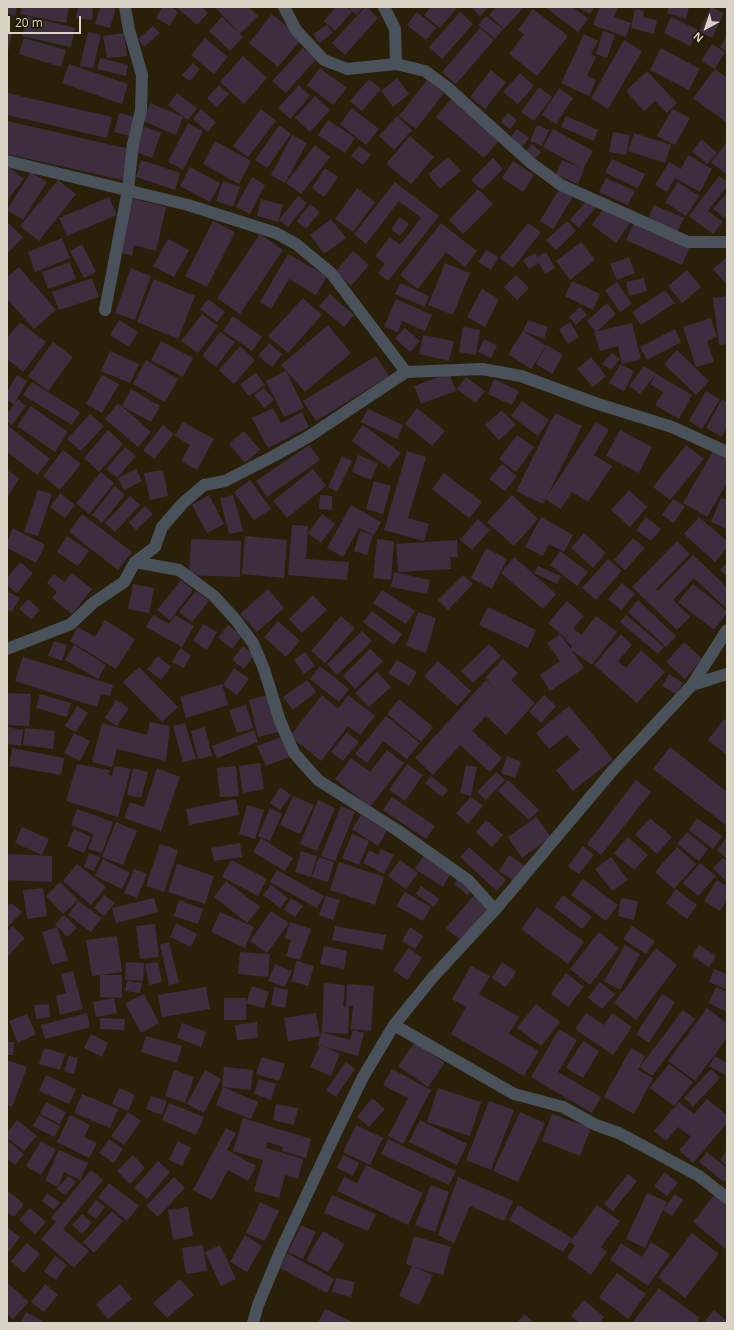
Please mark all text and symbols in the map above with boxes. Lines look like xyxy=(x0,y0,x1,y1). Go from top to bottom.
scale bar xyxy=(10,8,83,34)
north arrow xyxy=(686,8,726,48)
text: 20 m xyxy=(15,14,43,31)
text: N xyxy=(690,29,706,46)

